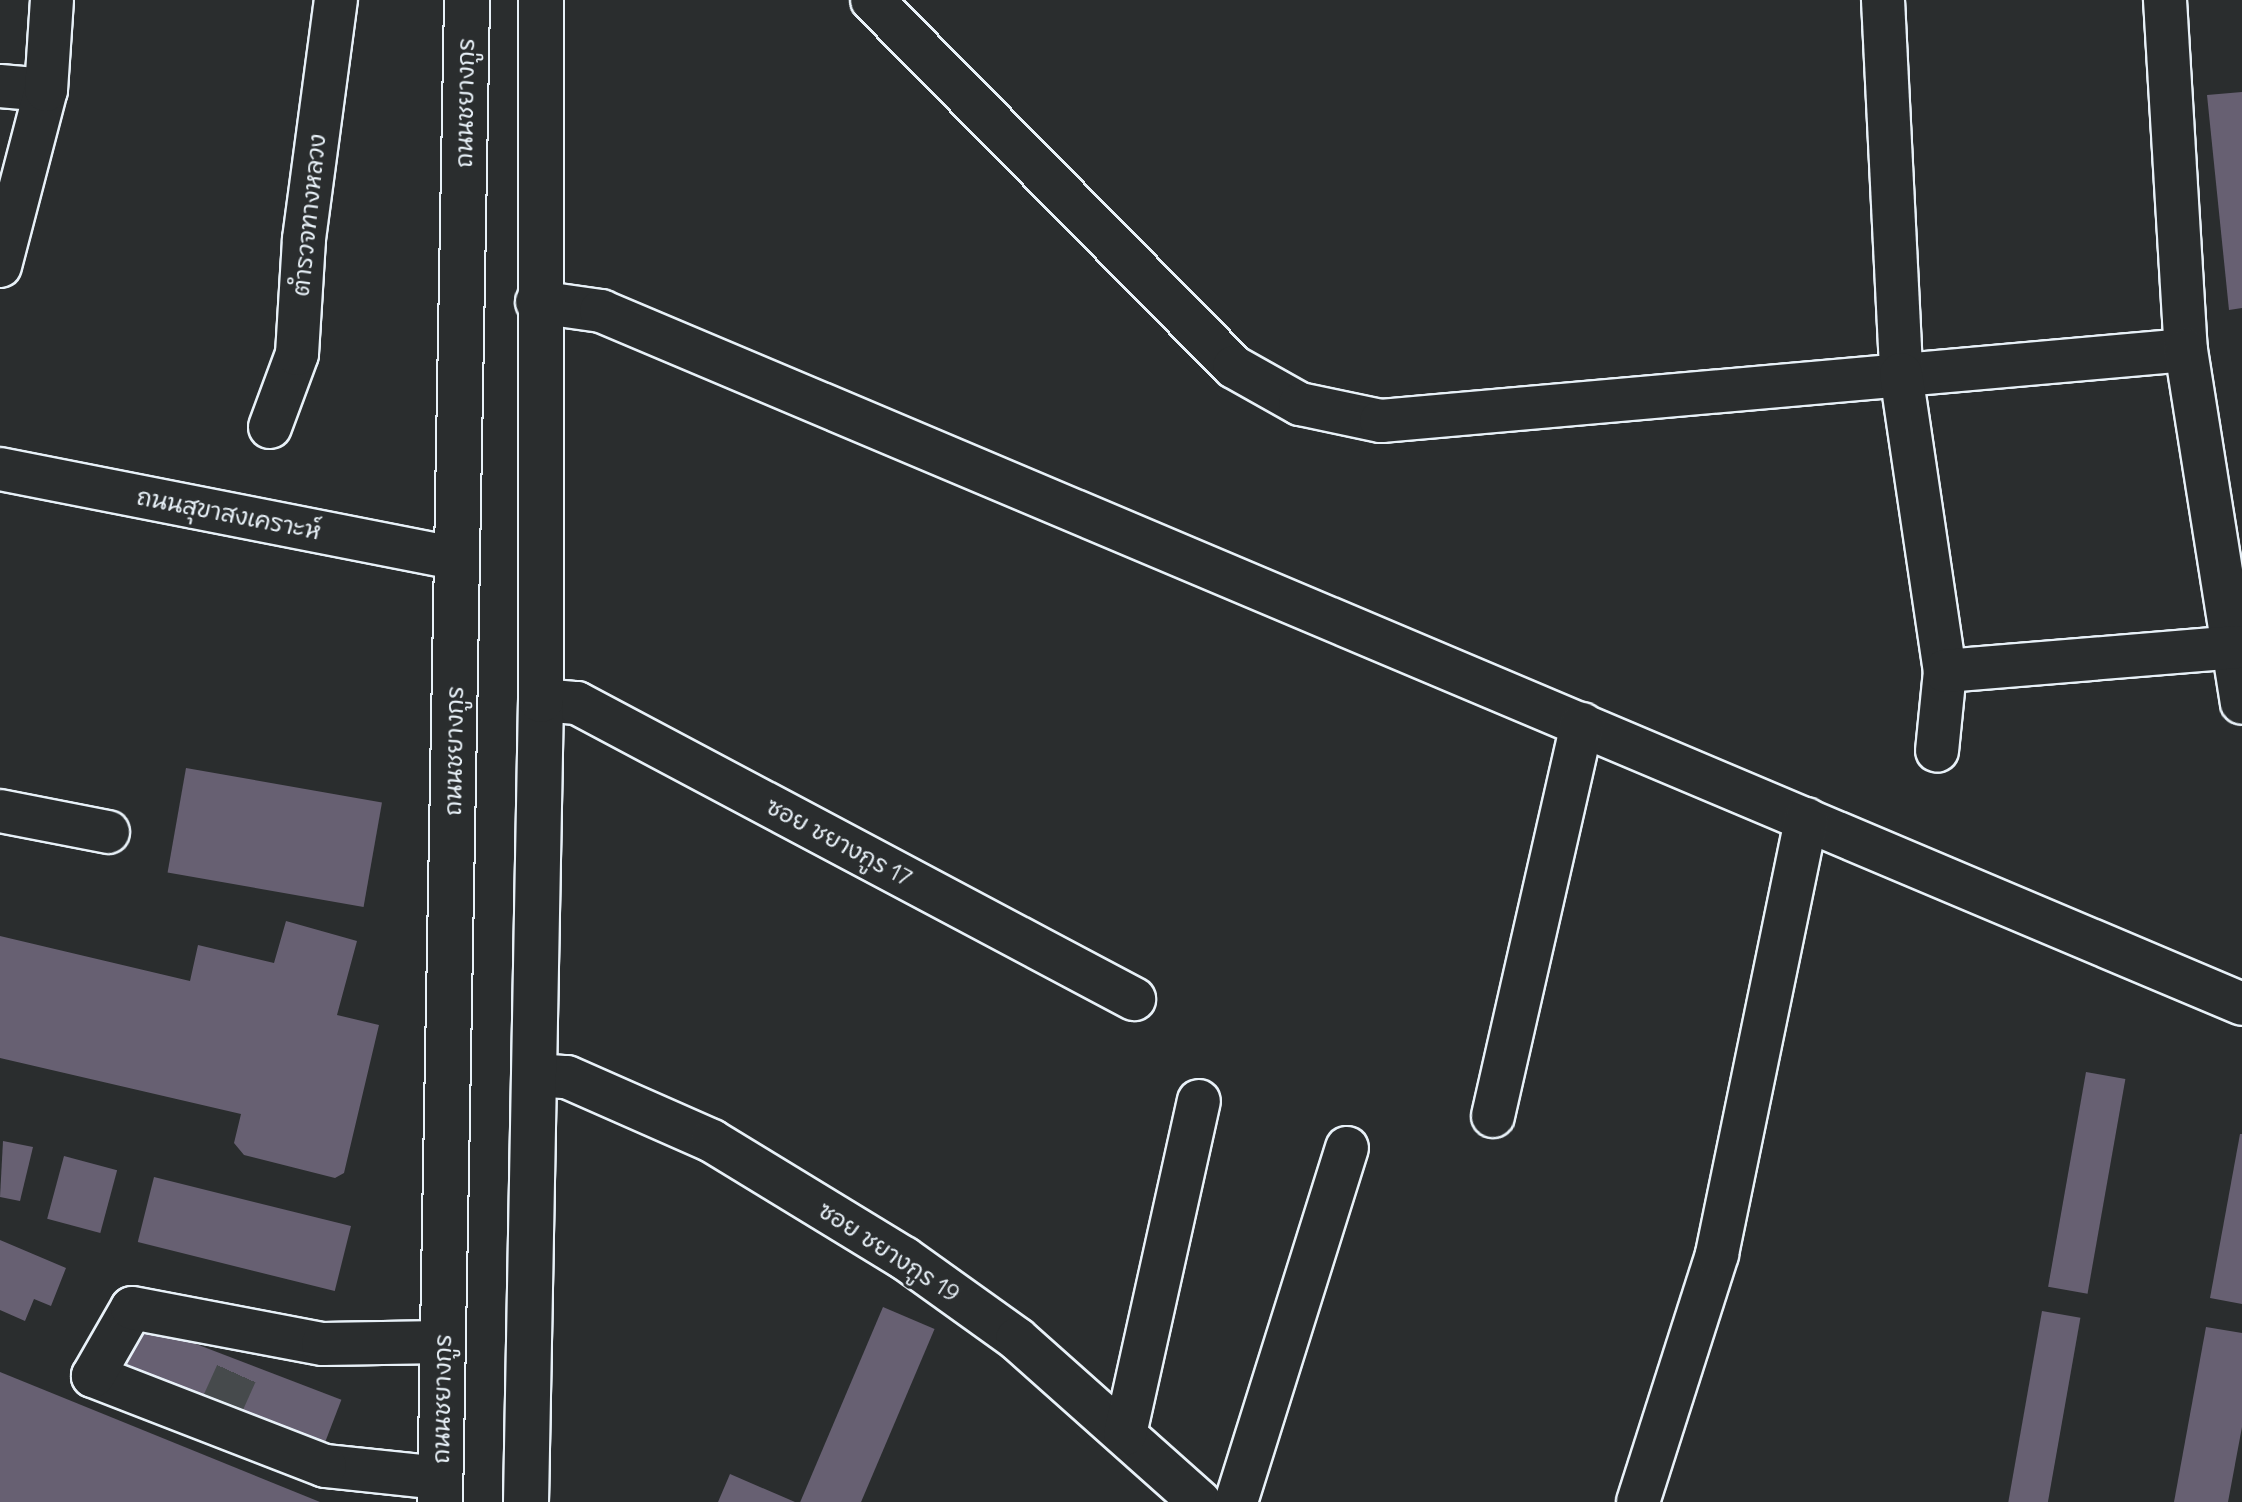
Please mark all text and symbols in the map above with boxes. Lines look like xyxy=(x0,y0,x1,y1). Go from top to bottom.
street label: ถนนชยางกูร xyxy=(449,38,481,168)
street label: ตำรวจทางหลวง xyxy=(286,132,332,298)
street label: ถนนสุขาสงเคราะห์ xyxy=(134,482,324,546)
street label: ถนนชยางกูร xyxy=(438,686,470,816)
street label: ซอย ชยางกูร 17 xyxy=(761,791,917,893)
street label: ซอย ชยางกูร 19 xyxy=(813,1195,965,1309)
street label: ถนนชยางกูร xyxy=(426,1334,458,1464)

